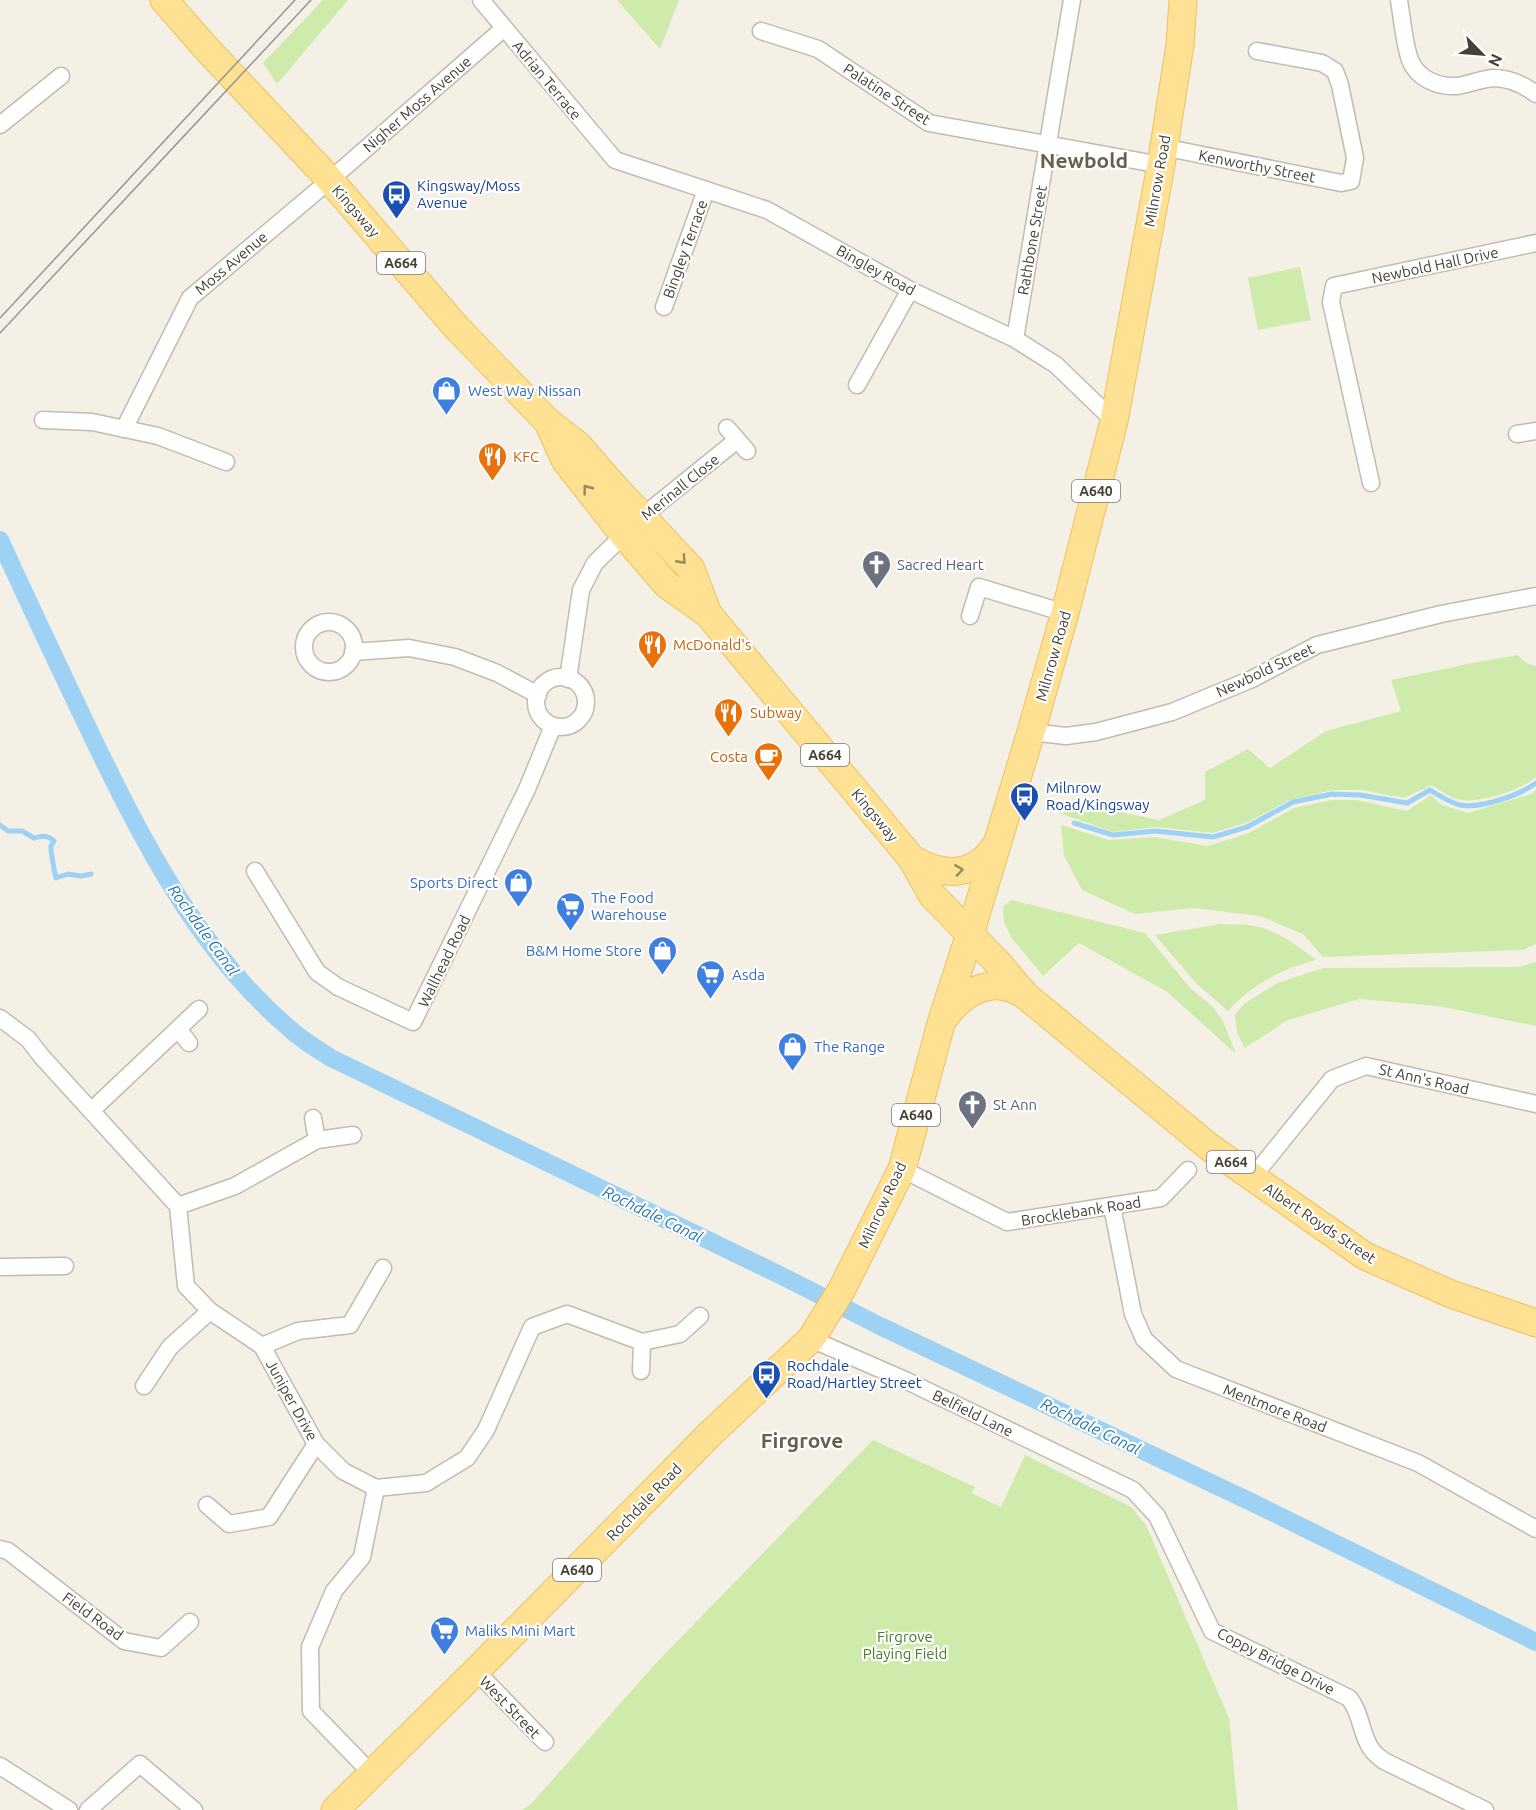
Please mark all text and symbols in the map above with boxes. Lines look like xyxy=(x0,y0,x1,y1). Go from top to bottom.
north arrow xyxy=(1452,24,1512,84)
street label: Adrian Terrace xyxy=(509,37,585,123)
text: N xyxy=(1485,51,1506,70)
street label: Nigher Moss Avenue xyxy=(359,52,475,156)
street label: Palatine Street xyxy=(840,60,934,128)
street label: Milnrow Road xyxy=(1141,134,1173,228)
street label: Kenworthy Street xyxy=(1197,146,1317,186)
district label: Newbold xyxy=(1040,148,1128,172)
place label: Kingsway/Moss Avenue xyxy=(417,177,520,211)
bus stop icon: Kingsway/Moss Avenue xyxy=(380,178,412,220)
street label: Kingsway xyxy=(329,182,383,240)
street label: Rathbone Street xyxy=(1014,184,1050,296)
street label: Bingley Terrace xyxy=(659,198,711,300)
street label: Moss Avenue xyxy=(192,228,270,298)
street label: Bingley Road xyxy=(833,241,919,299)
street label: Newbold Hall Drive xyxy=(1370,243,1500,287)
road number: A664 xyxy=(377,252,425,274)
shop icon: West Way Nissan xyxy=(431,374,463,416)
place label: West Way Nissan xyxy=(468,382,581,399)
restaurant icon: KFC xyxy=(476,440,508,482)
place label: KFC xyxy=(513,448,539,465)
street label: Merinall Close xyxy=(638,451,722,523)
road number: A640 xyxy=(1072,480,1120,502)
one-way arrow xyxy=(583,484,594,495)
church icon: Sacred Heart xyxy=(860,548,892,590)
one-way arrow xyxy=(675,553,686,564)
place label: Sacred Heart xyxy=(897,556,984,573)
street label: Milnrow Road xyxy=(1032,609,1074,703)
restaurant icon: McDonald's xyxy=(636,628,668,670)
place label: McDonald's xyxy=(673,636,751,653)
street label: Newbold Street xyxy=(1213,640,1317,700)
restaurant icon: Subway xyxy=(713,696,745,738)
place label: Subway xyxy=(750,704,802,721)
cafe icon: Costa xyxy=(753,740,785,782)
road number: A664 xyxy=(801,744,849,766)
place label: Costa xyxy=(710,748,748,765)
place label: Milnrow Road/Kingsway xyxy=(1046,779,1149,813)
bus stop icon: Milnrow Road/Kingsway xyxy=(1009,780,1041,822)
street label: Kingsway xyxy=(848,785,902,845)
one-way arrow xyxy=(955,865,964,877)
shop icon: Sports Direct xyxy=(503,866,535,908)
place label: Sports Direct xyxy=(410,874,498,891)
water label: Rochdale Canal xyxy=(165,881,243,980)
place label: The Food Warehouse xyxy=(591,889,667,923)
supermarket icon: The Food Warehouse xyxy=(554,890,586,932)
street label: Wallhead Road xyxy=(414,912,474,1010)
shop icon: B&M Home Store xyxy=(647,934,679,976)
place label: B&M Home Store xyxy=(526,942,642,959)
supermarket icon: Asda xyxy=(695,958,727,1000)
place label: Asda xyxy=(732,966,765,983)
shop icon: The Range xyxy=(777,1030,809,1072)
place label: The Range xyxy=(814,1038,885,1055)
street label: St Ann's Road xyxy=(1377,1060,1471,1098)
church icon: St Ann xyxy=(956,1088,988,1130)
place label: St Ann xyxy=(993,1096,1037,1113)
road number: A640 xyxy=(892,1104,940,1126)
road number: A664 xyxy=(1207,1151,1255,1173)
street label: Milnrow Road xyxy=(855,1159,909,1251)
street label: Albert Royds Street xyxy=(1261,1179,1379,1267)
water label: Rochdale Canal xyxy=(600,1182,706,1246)
street label: Brocklebank Road xyxy=(1020,1193,1142,1229)
street label: Juniper Drive xyxy=(263,1357,321,1443)
place label: Rochdale Road/Hartley Street xyxy=(787,1357,922,1391)
bus stop icon: Rochdale Road/Hartley Street xyxy=(750,1358,782,1400)
street label: Mentmore Road xyxy=(1221,1380,1329,1436)
street label: Belfield Lane xyxy=(930,1386,1016,1440)
water label: Rochdale Canal xyxy=(1038,1394,1144,1458)
district label: Firgrove xyxy=(761,1428,843,1452)
street label: Rochdale Road xyxy=(603,1460,685,1544)
road number: A640 xyxy=(553,1559,601,1581)
street label: Field Road xyxy=(59,1588,127,1644)
supermarket icon: Maliks Mini Mart xyxy=(428,1614,460,1656)
place label: Maliks Mini Mart xyxy=(465,1622,576,1639)
street label: Coppy Bridge Drive xyxy=(1214,1624,1338,1698)
park label: Firgrove Playing Field xyxy=(863,1628,947,1662)
street label: West Street xyxy=(476,1672,544,1742)

